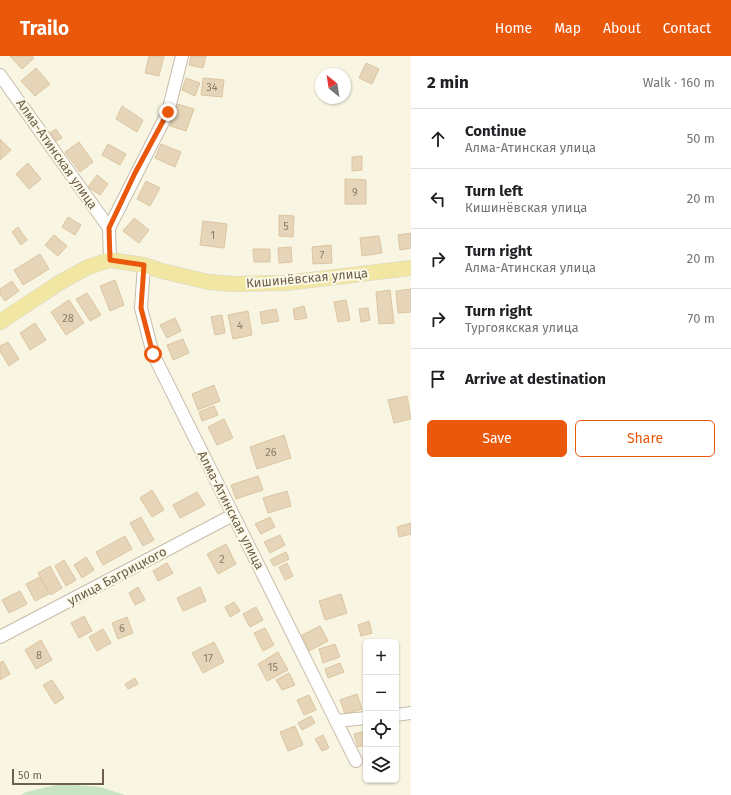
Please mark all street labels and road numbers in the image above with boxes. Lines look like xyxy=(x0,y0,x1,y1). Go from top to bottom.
street label: Алма-Атинская улица xyxy=(13,96,101,212)
street label: Кишинёвская улица xyxy=(245,265,369,291)
street label: Алма-Атинская улица xyxy=(195,448,267,572)
street label: улица Багрицкого xyxy=(65,544,169,608)

